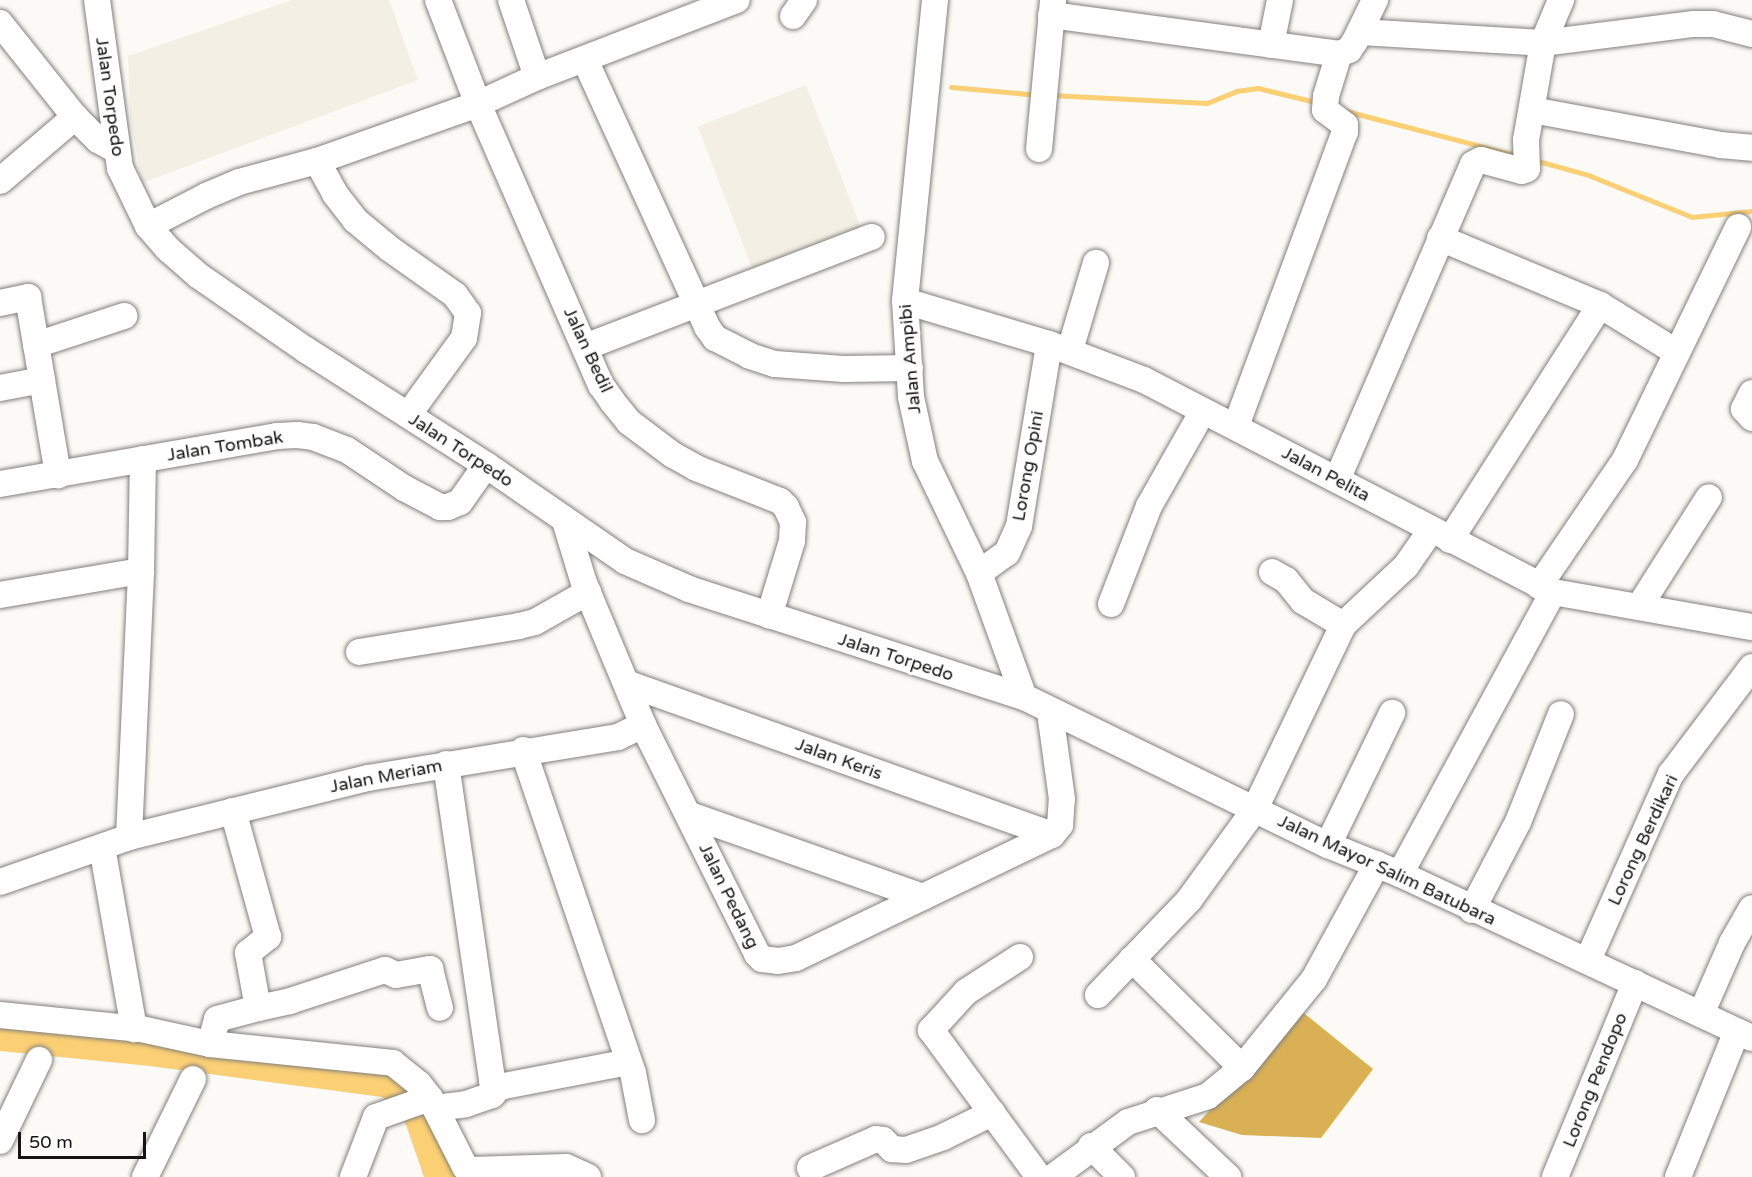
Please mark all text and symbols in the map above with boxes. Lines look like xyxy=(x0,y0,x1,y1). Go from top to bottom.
street label: Jalan Torpedo xyxy=(91,36,129,158)
street label: Jalan Ampibi xyxy=(894,303,926,415)
street label: Jalan Bedil xyxy=(559,304,617,396)
street label: Jalan Torpedo xyxy=(405,408,517,492)
street label: Lorong Opini xyxy=(1008,409,1048,523)
street label: Jalan Tombak xyxy=(165,426,285,466)
street label: Jalan Pelita xyxy=(1278,442,1374,506)
street label: Jalan Torpedo xyxy=(835,628,957,686)
street label: Jalan Keris xyxy=(793,733,885,785)
street label: Jalan Meriam xyxy=(328,755,444,797)
street label: Lorong Berdikari xyxy=(1603,771,1683,909)
street label: Jalan Mayor Salim Batubara xyxy=(1274,810,1500,930)
street label: Jalan Pedang xyxy=(694,840,764,952)
street label: Lorong Pendopo xyxy=(1558,1009,1632,1151)
scale bar xyxy=(21,1120,148,1158)
text: 50 m xyxy=(29,1131,73,1153)

